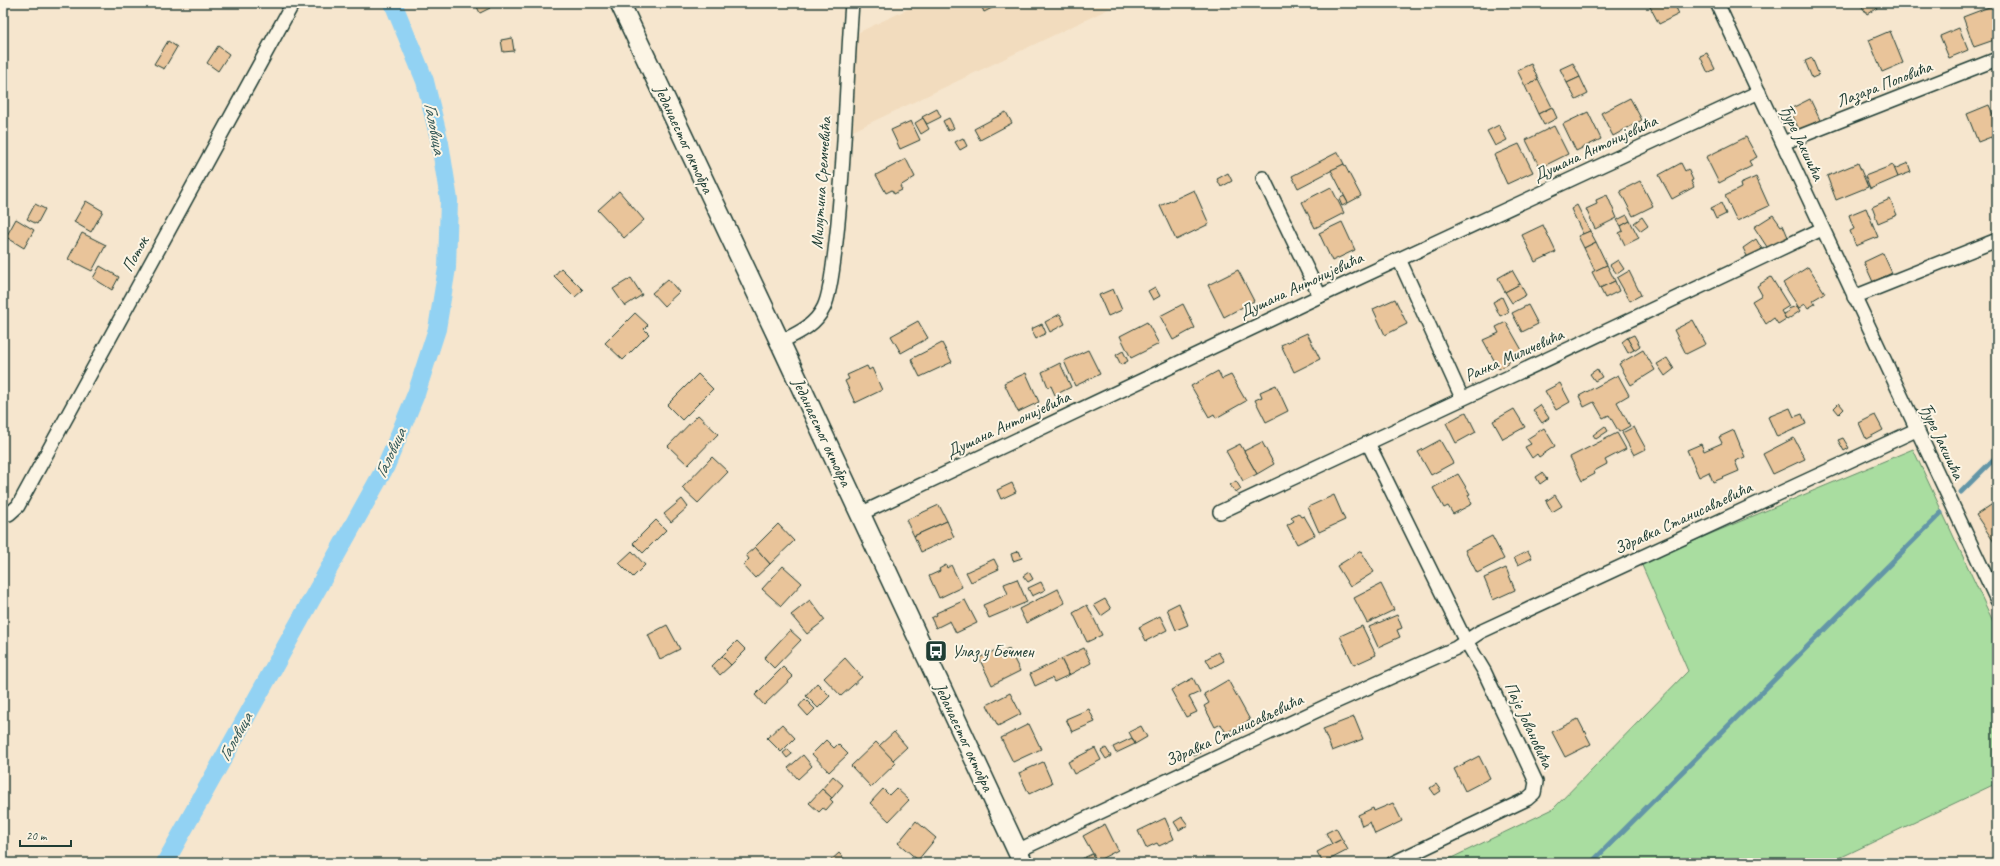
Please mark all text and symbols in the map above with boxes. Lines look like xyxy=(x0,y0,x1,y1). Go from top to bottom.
street label: Лазара Поповића xyxy=(1833,56,1937,113)
street label: Једанаестог октобра xyxy=(649,81,719,198)
water label: Галовица xyxy=(419,100,451,158)
street label: Ђуре Јакшића xyxy=(1774,100,1829,185)
street label: Душана Антонијевића xyxy=(1530,109,1662,186)
street label: Милутина Сремчевића xyxy=(806,115,836,250)
street label: Поток xyxy=(117,231,154,275)
street label: Душана Антонијевића xyxy=(1236,246,1368,323)
street label: Ранка Миличевића xyxy=(1461,323,1568,386)
street label: Једанаестог октобра xyxy=(787,374,857,491)
street label: Душана Антонијевића xyxy=(943,385,1075,462)
street label: Ђуре Јакшића xyxy=(1914,399,1969,484)
water label: Галовица xyxy=(369,423,412,481)
street label: Здравка Станисављевића xyxy=(1611,476,1757,559)
bus stop icon: Улаз у Бечмен xyxy=(923,638,949,664)
place label: Улаз у Бечмен xyxy=(952,641,1035,663)
street label: Једанаестог октобра xyxy=(929,679,999,796)
street label: Паје Јовановића xyxy=(1500,679,1559,773)
street label: Здравка Станисављевића xyxy=(1162,688,1308,771)
water label: Галовица xyxy=(213,707,258,765)
scale bar xyxy=(20,822,71,848)
text: 20 m xyxy=(26,828,48,844)

